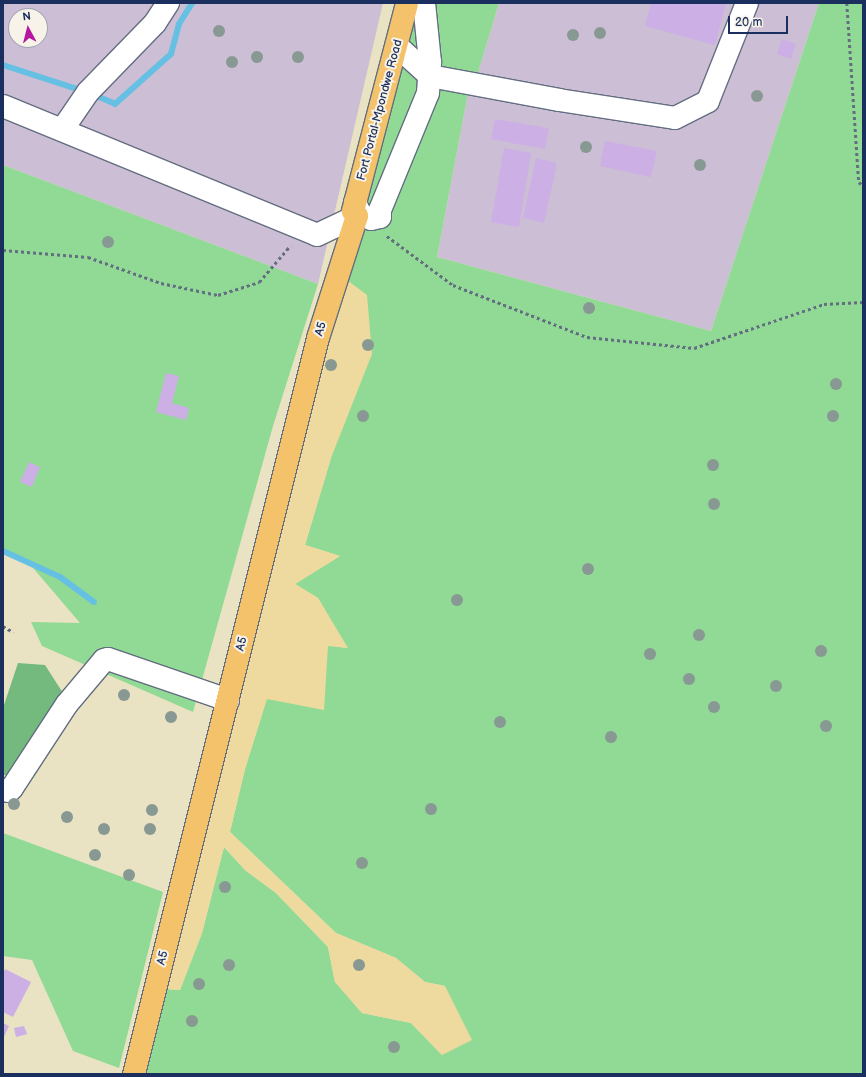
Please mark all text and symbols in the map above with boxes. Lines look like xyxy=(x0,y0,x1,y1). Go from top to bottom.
north arrow xyxy=(8,8,48,48)
scale bar xyxy=(730,8,790,34)
text: N xyxy=(22,10,31,24)
text: 20 m xyxy=(735,15,762,30)
street label: Fort Portal-Mpondwe Road xyxy=(354,38,406,182)
street label: A5 xyxy=(312,320,330,338)
street label: A5 xyxy=(233,635,251,653)
street label: A5 xyxy=(154,949,172,967)

